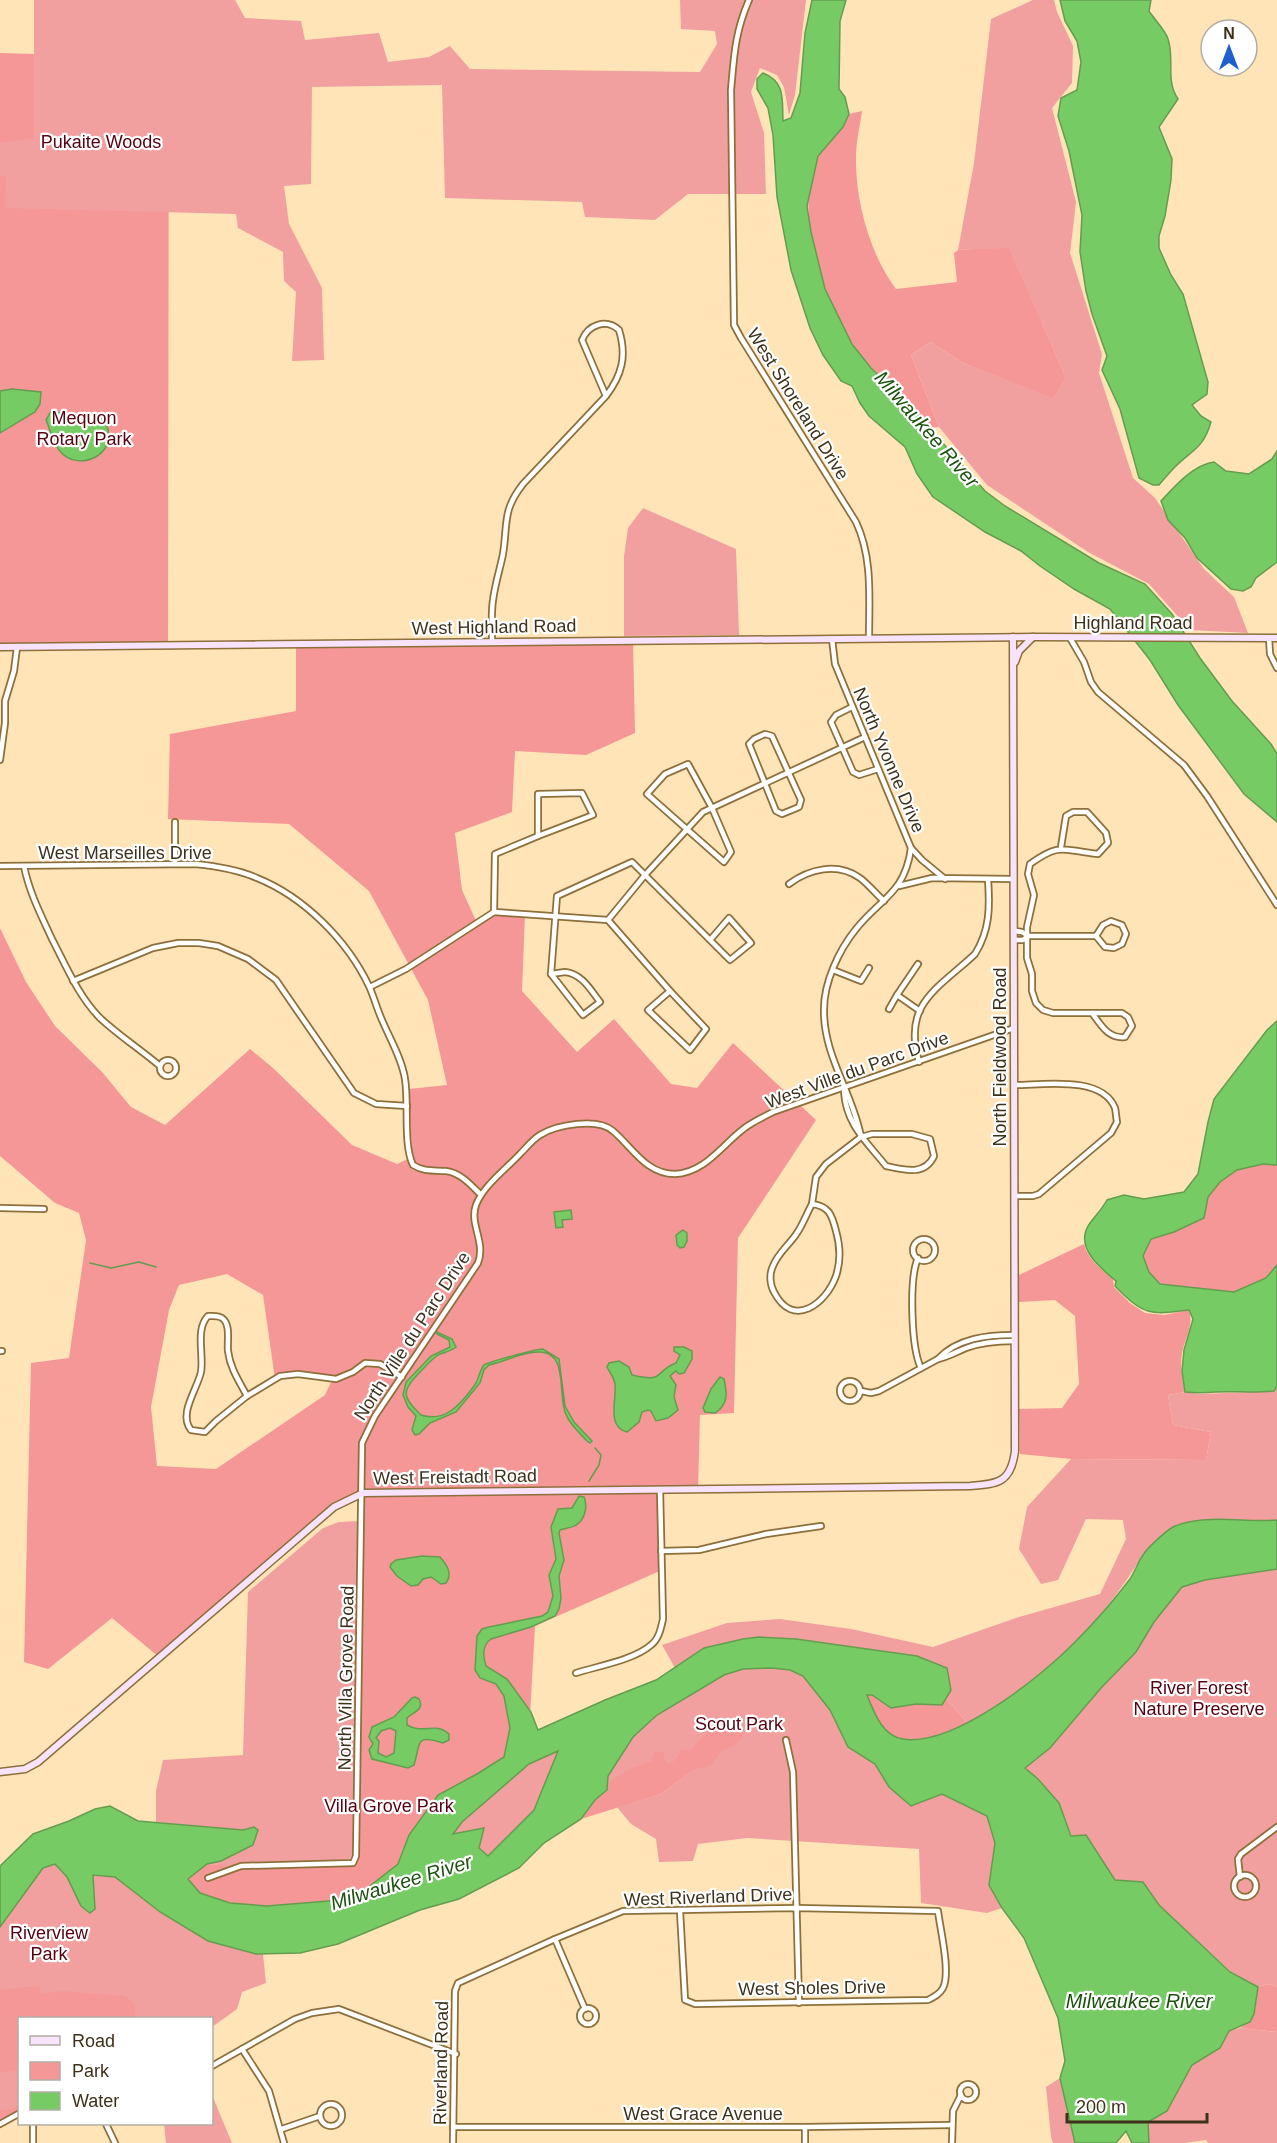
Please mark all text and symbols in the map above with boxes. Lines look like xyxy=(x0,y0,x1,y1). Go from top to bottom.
north arrow xyxy=(1199,18,1259,78)
text: N xyxy=(1223,25,1235,42)
park label: Pukaite Woods xyxy=(41,132,161,152)
street label: West Shoreland Drive xyxy=(743,325,853,483)
water label: Milwaukee River xyxy=(871,366,984,493)
park label: Mequon Rotary Park xyxy=(36,408,133,449)
street label: Highland Road xyxy=(1073,613,1193,633)
street label: West Highland Road xyxy=(411,616,577,638)
street label: North Yvonne Drive xyxy=(849,684,929,836)
street label: West Marseilles Drive xyxy=(38,843,212,863)
street label: North Fieldwood Road xyxy=(990,967,1010,1147)
street label: West Ville du Parc Drive xyxy=(763,1028,951,1112)
street label: North Ville du Parc Drive xyxy=(350,1248,474,1424)
street label: West Freistadt Road xyxy=(373,1466,537,1488)
street label: North Villa Grove Road xyxy=(334,1585,358,1771)
park label: River Forest Nature Preserve xyxy=(1133,1678,1265,1719)
park label: Scout Park xyxy=(695,1714,784,1734)
park label: Villa Grove Park xyxy=(324,1796,455,1816)
water label: Milwaukee River xyxy=(328,1850,476,1914)
street label: West Riverland Drive xyxy=(623,1884,793,1910)
park label: Riverview Park xyxy=(10,1923,89,1964)
street label: West Sholes Drive xyxy=(738,1977,886,1999)
water label: Milwaukee River xyxy=(1066,1990,1214,2012)
street label: Riverland Road xyxy=(430,2001,452,2125)
legend xyxy=(18,2017,213,2125)
text: Road xyxy=(72,2031,115,2051)
text: Park xyxy=(72,2061,110,2081)
scale bar xyxy=(1067,2086,1206,2124)
text: Water xyxy=(72,2091,119,2111)
text: 200 m xyxy=(1076,2097,1126,2117)
street label: West Grace Avenue xyxy=(623,2104,783,2124)

